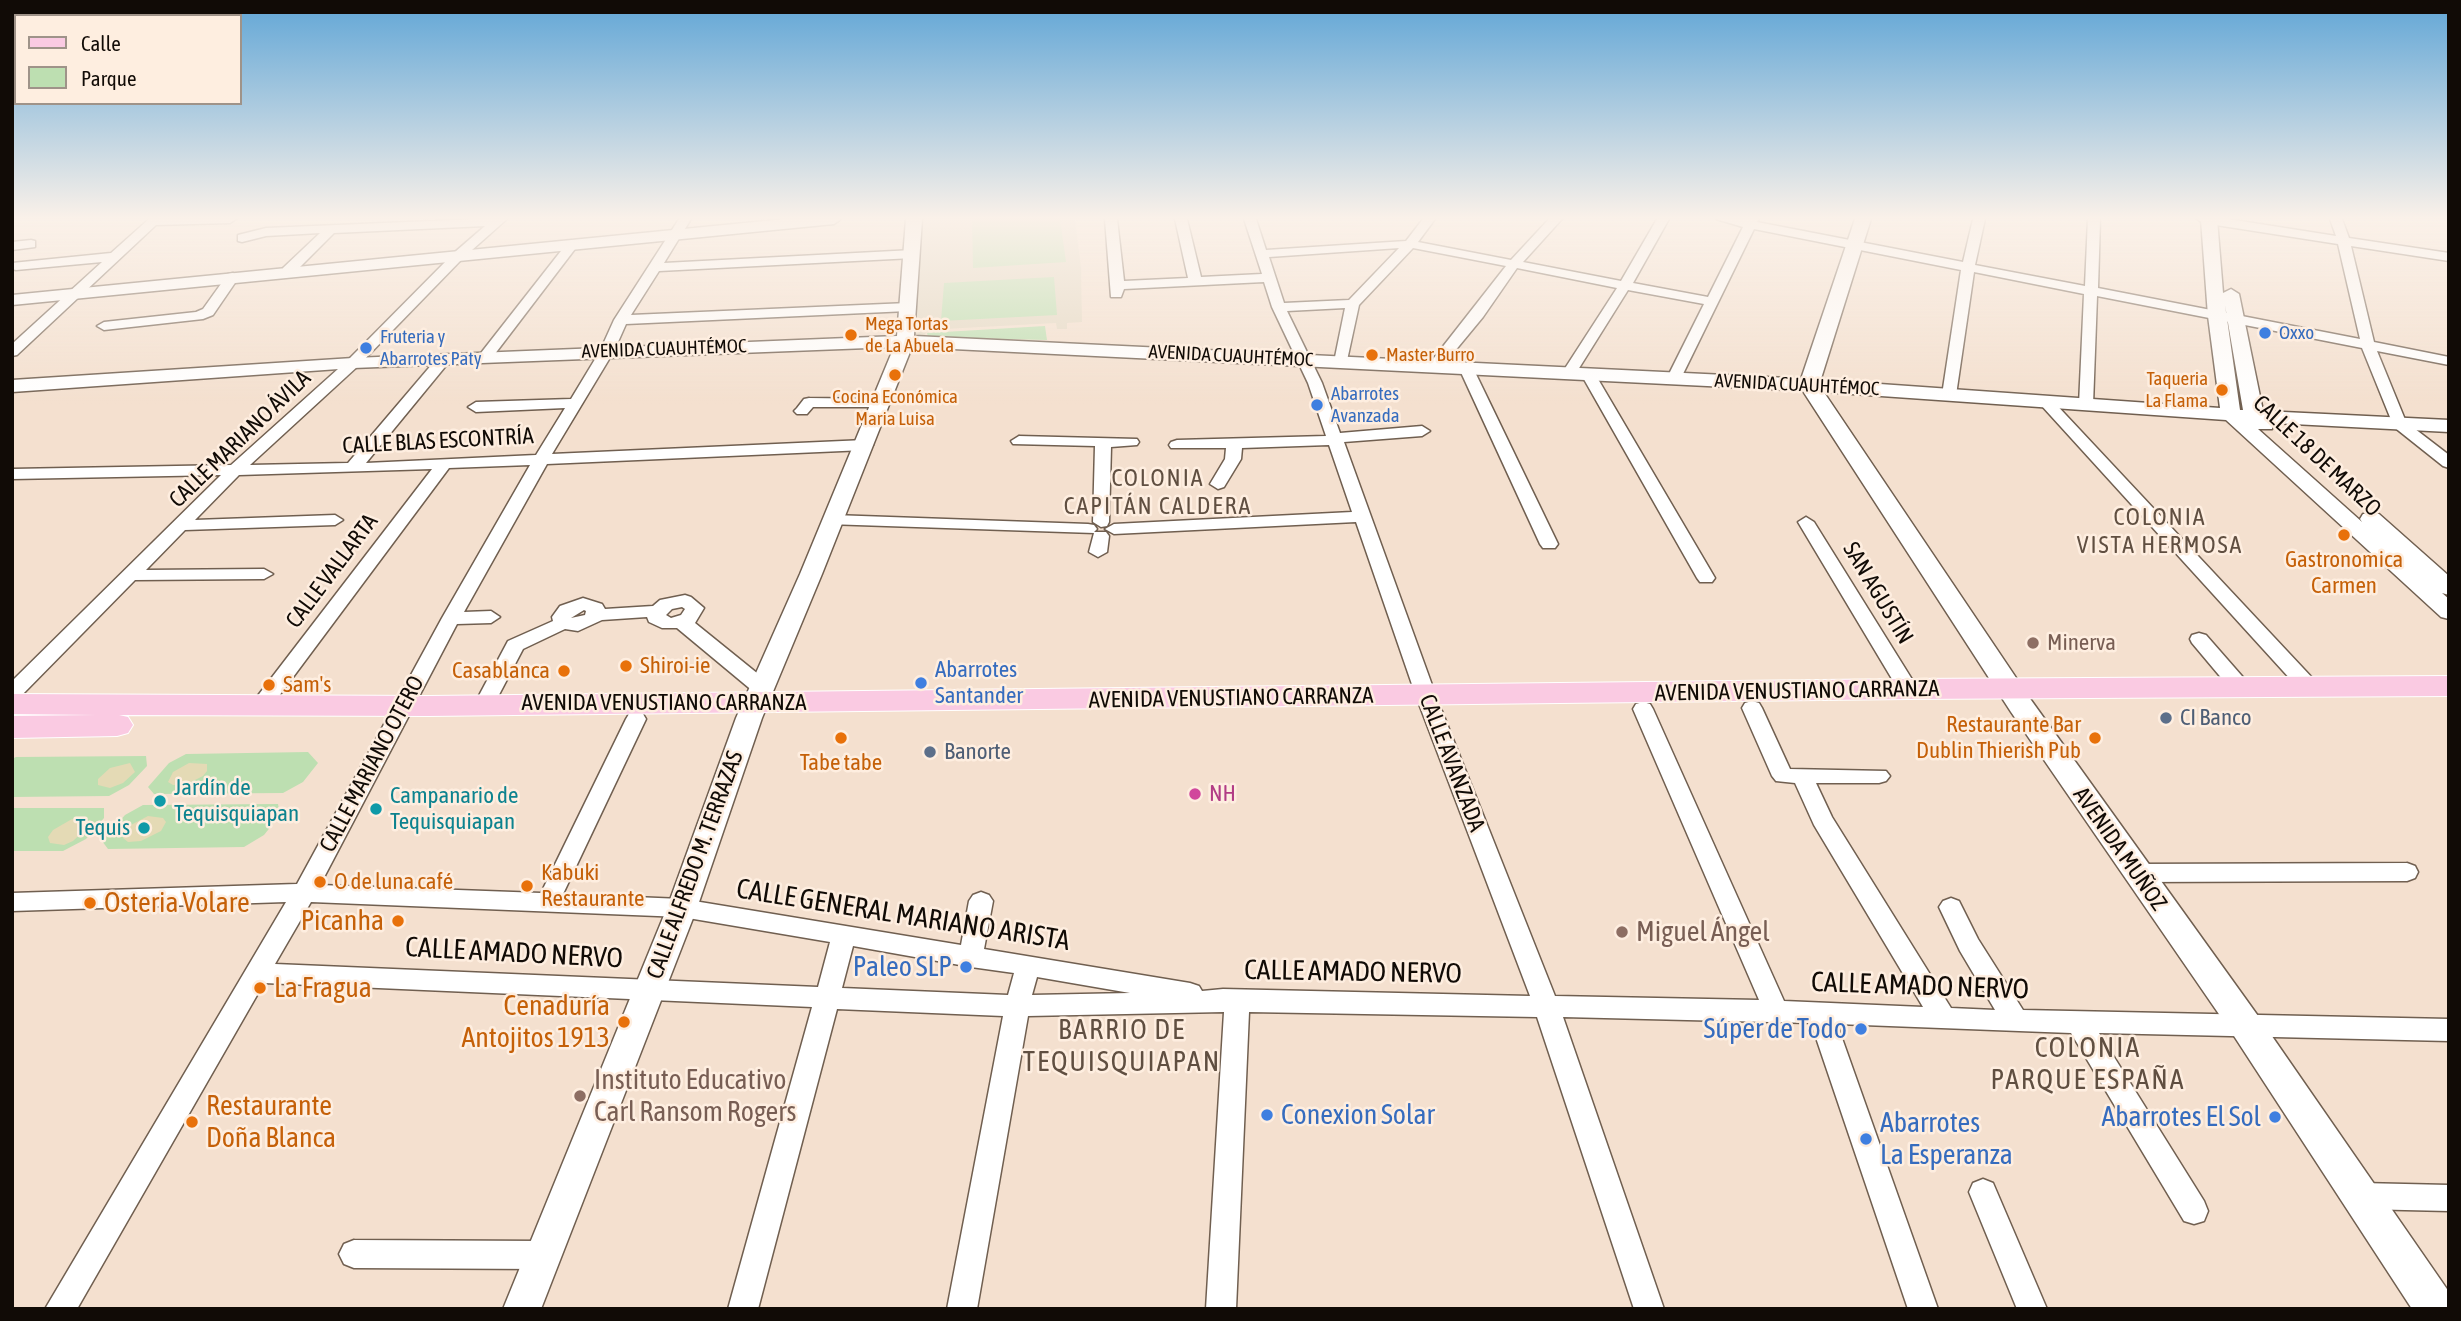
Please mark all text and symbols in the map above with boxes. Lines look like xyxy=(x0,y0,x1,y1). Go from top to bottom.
legend xyxy=(14,14,242,105)
text: Calle xyxy=(81,31,121,55)
text: Parque xyxy=(81,66,136,90)
place label: Mega Tortas de La Abuela xyxy=(865,313,954,357)
place label: Oxxo xyxy=(2279,322,2314,344)
marker: Oxxo xyxy=(2257,325,2273,341)
place label: Fruteria y Abarrotes Paty xyxy=(380,326,482,370)
marker: Mega Tortas de La Abuela xyxy=(843,327,859,343)
street label: AVENIDA CUAUHTÉMOC xyxy=(581,335,747,363)
marker: Fruteria y Abarrotes Paty xyxy=(358,340,374,356)
street label: AVENIDA CUAUHTÉMOC xyxy=(1148,340,1314,372)
place label: Master Burro xyxy=(1386,344,1475,366)
marker: Master Burro xyxy=(1364,347,1380,363)
street label: CALLE MARIANO ÁVILA xyxy=(164,364,316,514)
marker: Cocina Económica Maria Luisa xyxy=(887,367,903,383)
place label: Taqueria La Flama xyxy=(2145,368,2208,412)
street label: AVENIDA CUAUHTÉMOC xyxy=(1714,369,1880,401)
marker: Taqueria La Flama xyxy=(2214,382,2230,398)
place label: Abarrotes Avanzada xyxy=(1331,383,1400,427)
place label: Cocina Económica Maria Luisa xyxy=(832,386,958,430)
street label: CALLE 18 DE MARZO xyxy=(2247,390,2387,522)
marker: Abarrotes Avanzada xyxy=(1309,397,1325,413)
street label: CALLE BLAS ESCONTRÍA xyxy=(342,422,534,460)
district label: COLONIA CAPITÁN CALDERA xyxy=(1066,464,1250,520)
district label: COLONIA VISTA HERMOSA xyxy=(2078,503,2242,559)
street label: CALLE VALLARTA xyxy=(280,509,384,633)
marker: Gastronomica Carmen xyxy=(2336,527,2352,543)
street label: SAN AGUSTÍN xyxy=(1837,537,1919,649)
place label: Gastronomica Carmen xyxy=(2285,546,2403,600)
place label: Minerva xyxy=(2047,629,2116,657)
marker: Minerva xyxy=(2025,635,2041,651)
place label: Shiroi-ie xyxy=(640,652,710,680)
place label: Abarrotes Santander xyxy=(935,656,1023,710)
place label: Casablanca xyxy=(452,657,550,685)
marker: Shiroi-ie xyxy=(618,658,634,674)
marker: Casablanca xyxy=(556,663,572,679)
place label: Sam's xyxy=(283,671,331,699)
street label: CALLE MARIANO OTERO xyxy=(314,671,430,857)
marker: Abarrotes Santander xyxy=(913,675,929,691)
street label: AVENIDA VENUSTIANO CARRANZA xyxy=(1654,675,1940,707)
marker: Sam's xyxy=(261,677,277,693)
street label: AVENIDA VENUSTIANO CARRANZA xyxy=(1088,682,1374,714)
street label: AVENIDA VENUSTIANO CARRANZA xyxy=(522,689,806,717)
street label: CALLE AVANZADA xyxy=(1413,691,1491,835)
place label: CI Banco xyxy=(2180,704,2251,732)
marker: CI Banco xyxy=(2158,710,2174,726)
place label: Restaurante Bar Dublin Thierish Pub xyxy=(1916,711,2081,765)
marker: Tabe tabe xyxy=(833,730,849,746)
marker: Restaurante Bar Dublin Thierish Pub xyxy=(2087,730,2103,746)
place label: Banorte xyxy=(944,738,1011,766)
marker: Banorte xyxy=(922,744,938,760)
street label: CALLE ALFREDO M. TERRAZAS xyxy=(641,747,749,983)
place label: Tabe tabe xyxy=(800,749,882,777)
place label: Jardín de Tequisquiapan xyxy=(174,774,299,828)
place label: NH xyxy=(1209,780,1236,808)
place label: Campanario de Tequisquiapan xyxy=(390,782,518,836)
street label: AVENIDA MUÑOZ xyxy=(2067,782,2173,916)
marker: NH xyxy=(1187,786,1203,802)
marker: Jardín de Tequisquiapan xyxy=(152,793,168,809)
marker: Campanario de Tequisquiapan xyxy=(368,801,384,817)
place label: Tequis xyxy=(76,814,130,842)
marker: Tequis xyxy=(136,820,152,836)
place label: Kabuki Restaurante xyxy=(541,859,644,913)
place label: O de luna café xyxy=(334,868,453,896)
street label: CALLE GENERAL MARIANO ARISTA xyxy=(734,872,1072,958)
marker: O de luna café xyxy=(312,874,328,890)
marker: Kabuki Restaurante xyxy=(519,878,535,894)
place label: Osteria Volare xyxy=(104,886,250,920)
marker: Osteria Volare xyxy=(82,895,98,911)
place label: Picanha xyxy=(301,904,384,938)
marker: Picanha xyxy=(390,913,406,929)
place label: Miguel Ángel xyxy=(1636,915,1770,949)
marker: Miguel Ángel xyxy=(1614,924,1630,940)
street label: CALLE AMADO NERVO xyxy=(404,931,624,975)
place label: Paleo SLP xyxy=(853,950,952,984)
street label: CALLE AMADO NERVO xyxy=(1244,953,1462,991)
marker: Paleo SLP xyxy=(958,959,974,975)
street label: CALLE AMADO NERVO xyxy=(1811,965,2029,1007)
place label: La Fragua xyxy=(274,971,372,1005)
marker: La Fragua xyxy=(252,980,268,996)
place label: Cenaduría Antojitos 1913 xyxy=(462,989,610,1055)
place label: Súper de Todo xyxy=(1704,1012,1847,1046)
district label: BARRIO DE TEQUISQUIAPAN xyxy=(1024,1013,1220,1079)
marker: Cenaduría Antojitos 1913 xyxy=(616,1014,632,1030)
marker: Súper de Todo xyxy=(1853,1021,1869,1037)
district label: COLONIA PARQUE ESPAÑA xyxy=(1992,1031,2184,1097)
place label: Instituto Educativo Carl Ransom Rogers xyxy=(594,1063,796,1129)
marker: Instituto Educativo Carl Ransom Rogers xyxy=(572,1088,588,1104)
place label: Restaurante Doña Blanca xyxy=(206,1089,336,1155)
place label: Conexion Solar xyxy=(1281,1098,1435,1132)
place label: Abarrotes El Sol xyxy=(2102,1100,2261,1134)
place label: Abarrotes La Esperanza xyxy=(1880,1106,2013,1172)
marker: Conexion Solar xyxy=(1259,1107,1275,1123)
marker: Abarrotes El Sol xyxy=(2267,1109,2283,1125)
marker: Restaurante Doña Blanca xyxy=(184,1114,200,1130)
marker: Abarrotes La Esperanza xyxy=(1858,1131,1874,1147)

